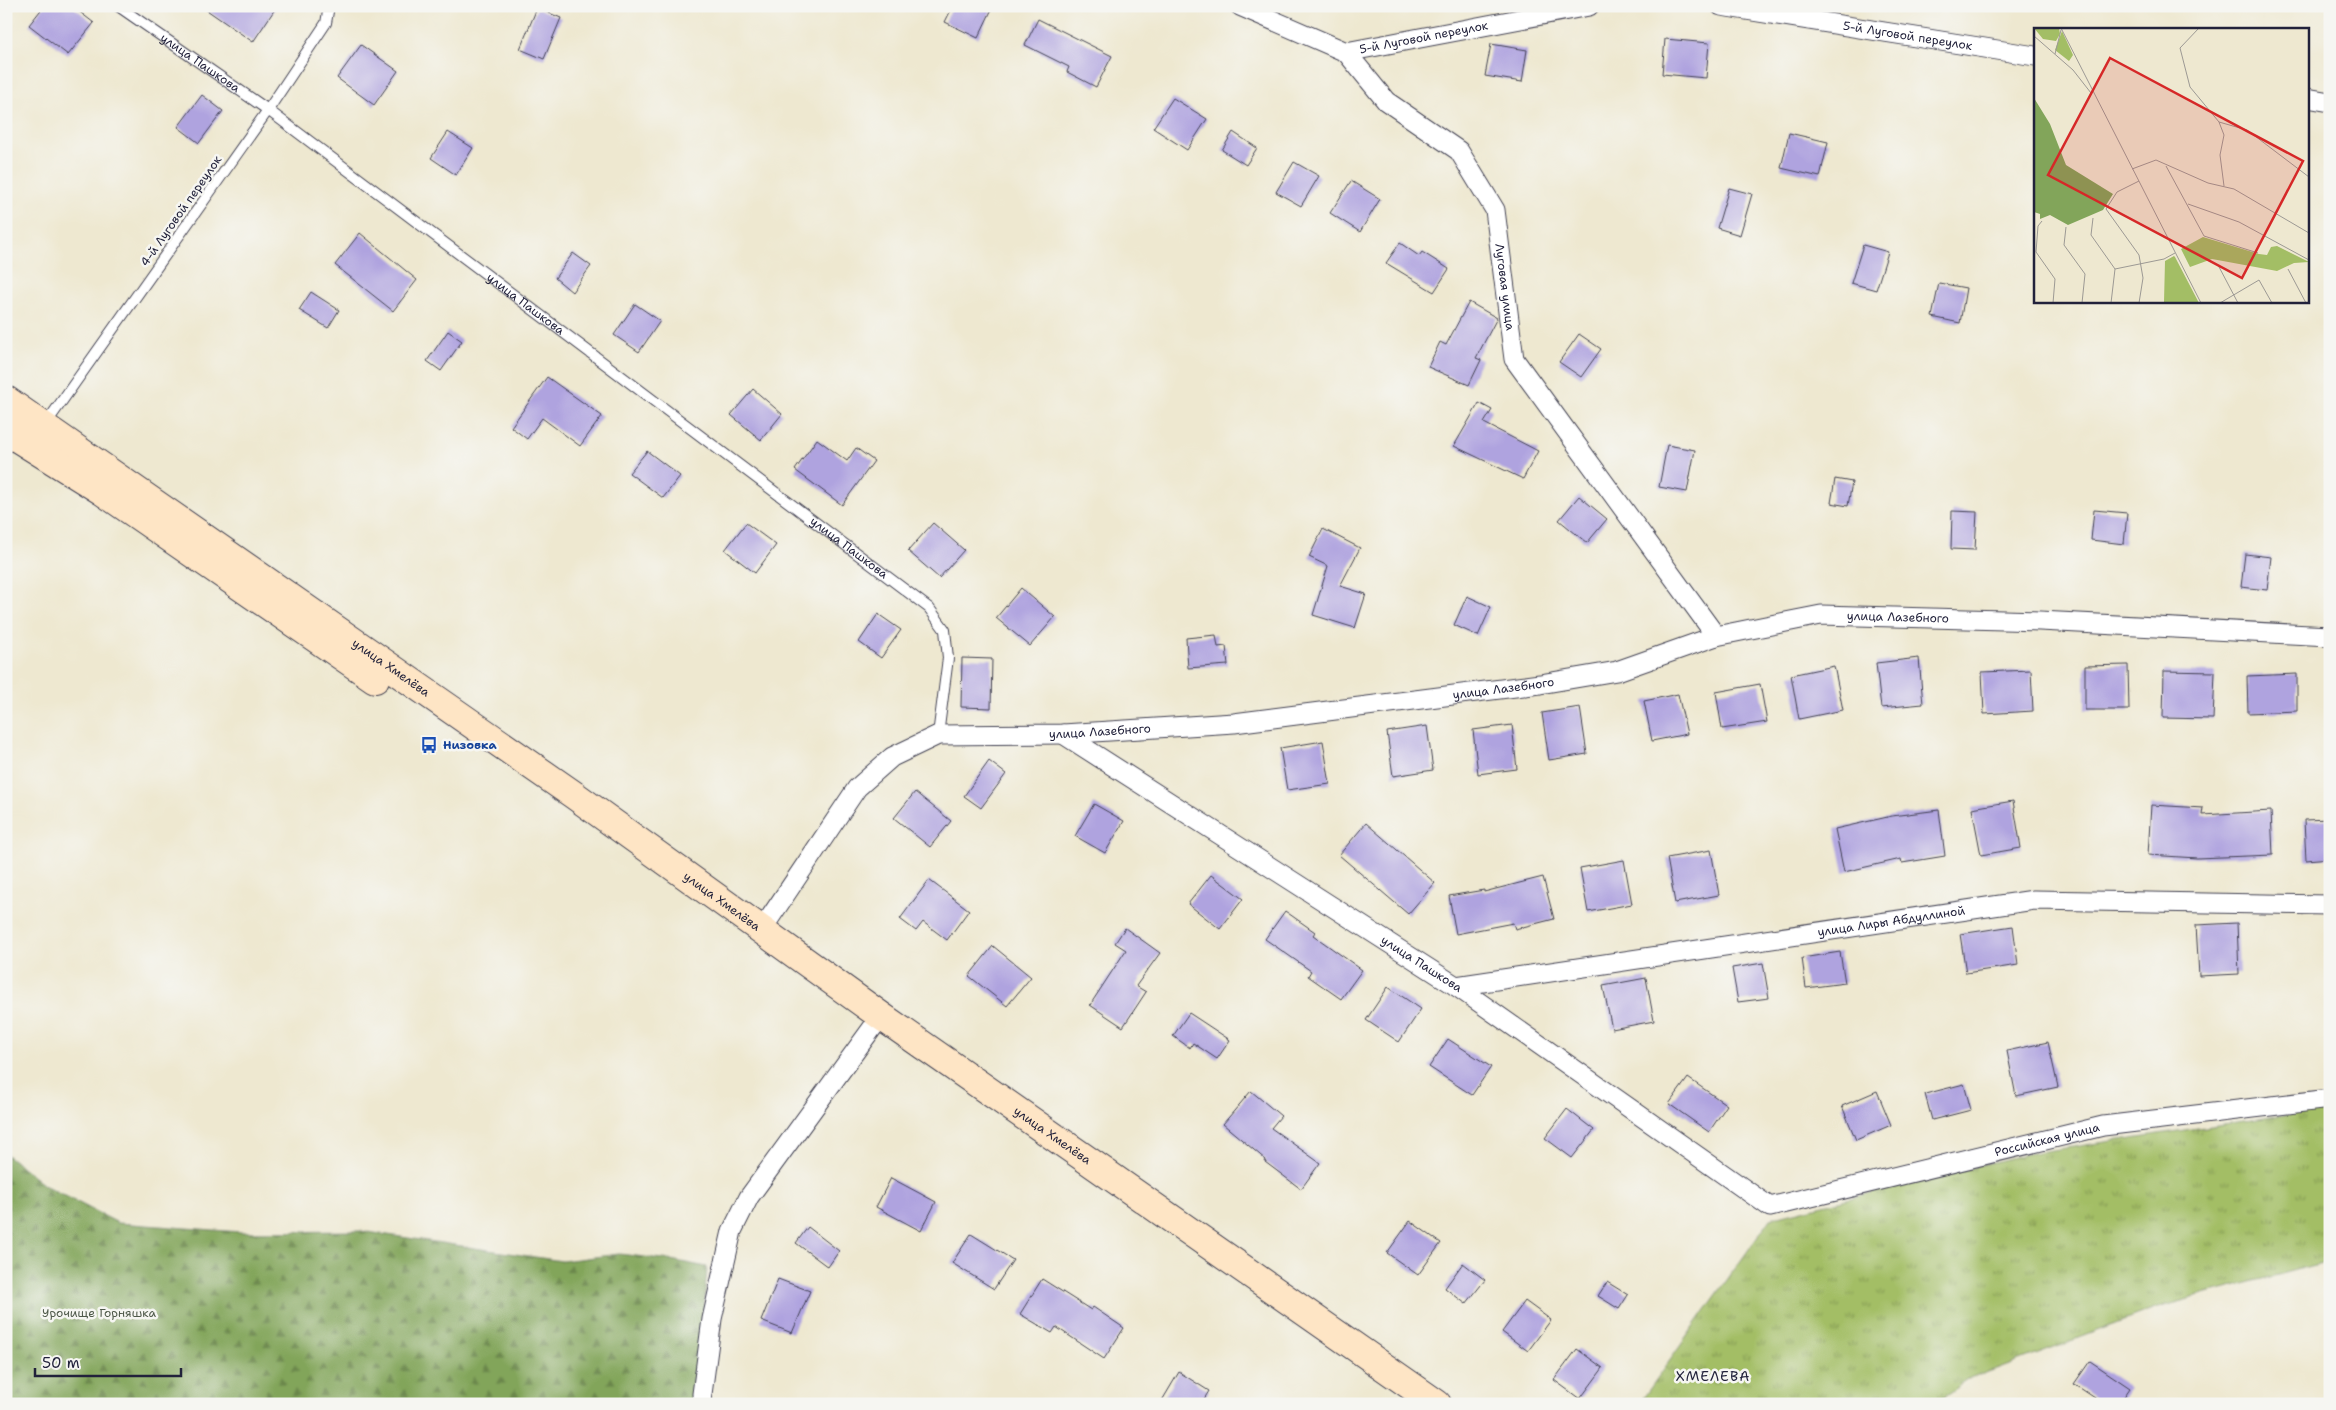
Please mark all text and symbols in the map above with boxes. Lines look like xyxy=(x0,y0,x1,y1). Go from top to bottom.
street label: 5-й Луговой переулок xyxy=(1358,17,1490,57)
street label: 5-й Луговой переулок xyxy=(1842,18,1974,54)
inset map xyxy=(2034,28,2308,302)
street label: улица Пашкова xyxy=(157,30,244,96)
street label: 4-й Луговой переулок xyxy=(137,152,226,269)
street label: Луговая улица xyxy=(1491,243,1518,332)
street label: улица Пашкова xyxy=(483,270,568,339)
street label: улица Пашкова xyxy=(807,513,892,583)
street label: улица Лазебного xyxy=(1847,608,1949,627)
street label: улица Хмелёва xyxy=(349,635,433,701)
street label: улица Лазебного xyxy=(1452,674,1555,703)
street label: улица Лазебного xyxy=(1049,720,1151,742)
bus stop icon: Низовка xyxy=(419,735,439,755)
place label: Низовка xyxy=(443,737,497,753)
street label: улица Хмелёва xyxy=(680,868,764,935)
street label: улица Лиры Абдуллиной xyxy=(1816,902,1966,940)
street label: улица Пашкова xyxy=(1378,932,1466,996)
street label: улица Хмелёва xyxy=(1010,1103,1095,1168)
street label: Российская улица xyxy=(1993,1119,2102,1160)
park label: Урочище Горняшка xyxy=(42,1305,156,1321)
scale bar xyxy=(35,1345,181,1377)
text: 50 m xyxy=(42,1353,80,1373)
district label: ХМЕЛЕВА xyxy=(1676,1367,1750,1385)

